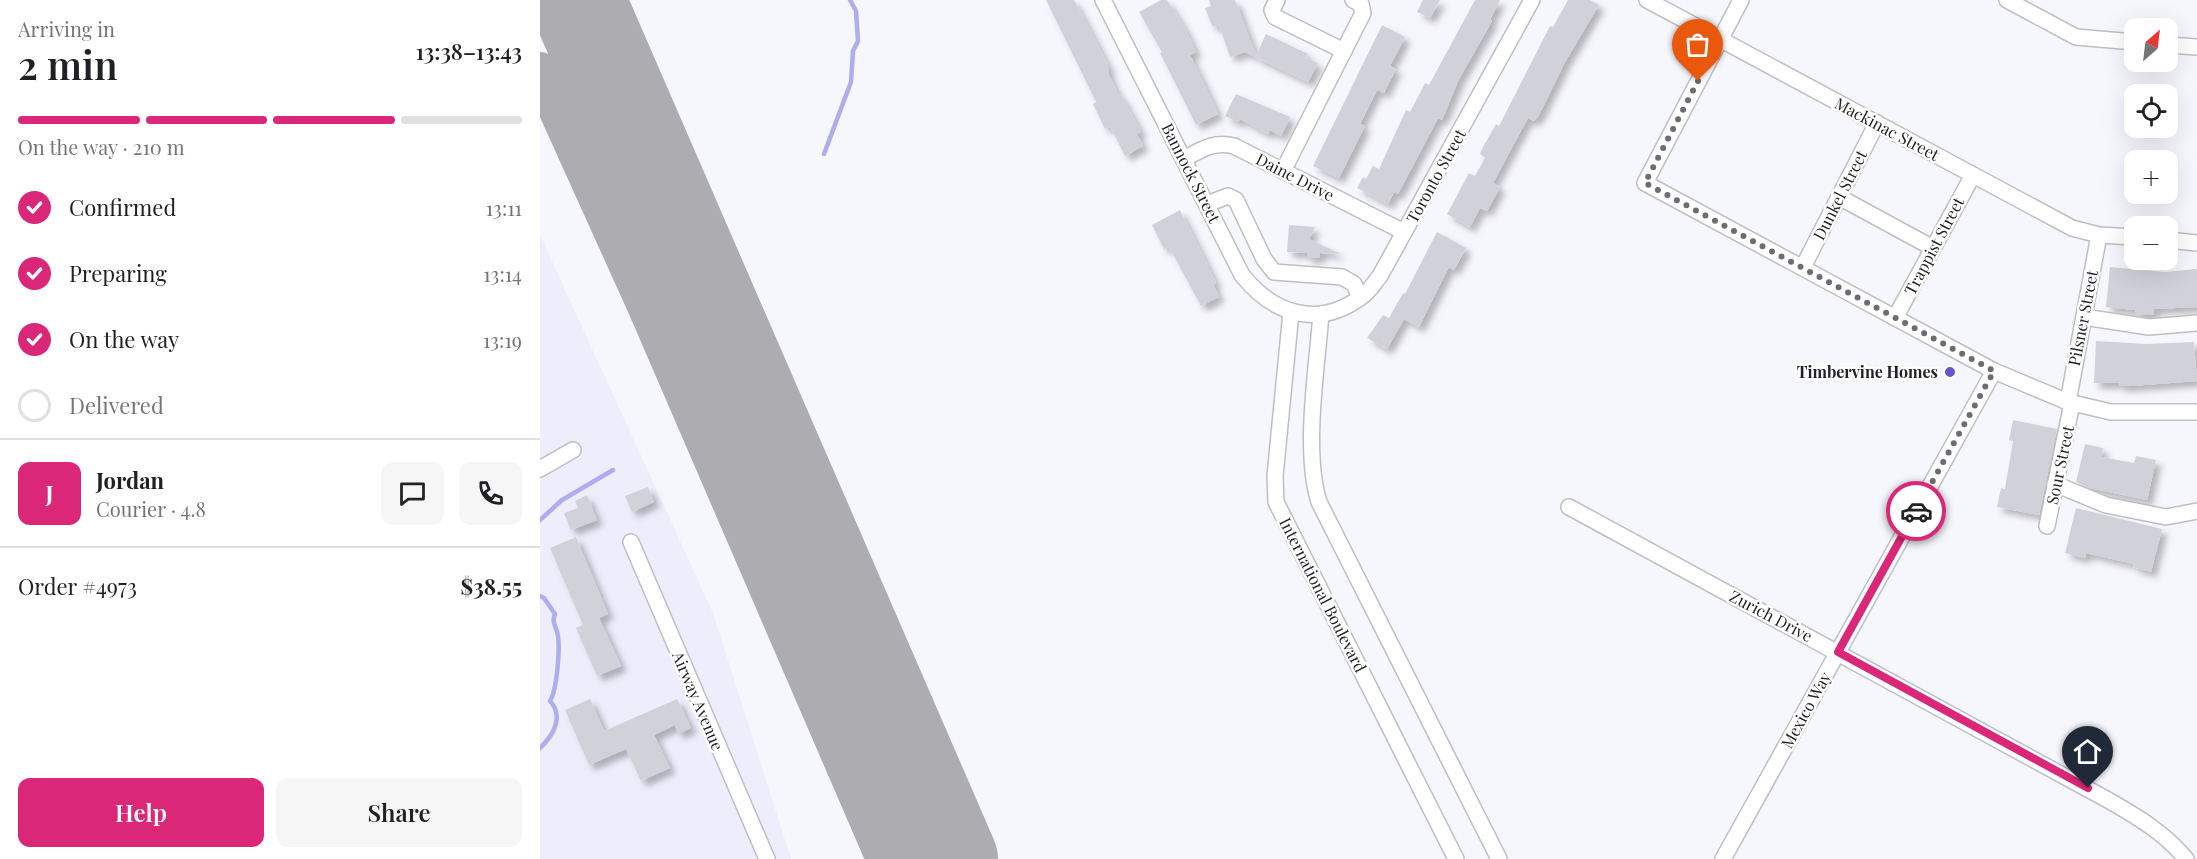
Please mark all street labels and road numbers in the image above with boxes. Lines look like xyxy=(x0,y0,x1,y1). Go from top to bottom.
street label: Mackinac Street xyxy=(1831,92,1943,165)
street label: Bannock Street xyxy=(1157,119,1226,226)
street label: Toronto Street xyxy=(1401,125,1470,227)
street label: Dunkel Street xyxy=(1808,146,1871,243)
street label: Daine Drive xyxy=(1253,148,1338,205)
street label: Trappist Street xyxy=(1899,193,1968,298)
street label: Pilsner Street xyxy=(2063,268,2102,368)
street label: Sour Street xyxy=(2041,423,2078,506)
street label: International Boulevard xyxy=(1275,514,1372,676)
street label: Zurich Drive xyxy=(1726,585,1816,646)
street label: Airway Avenue xyxy=(668,647,729,754)
street label: Mexico Way xyxy=(1776,668,1835,752)

